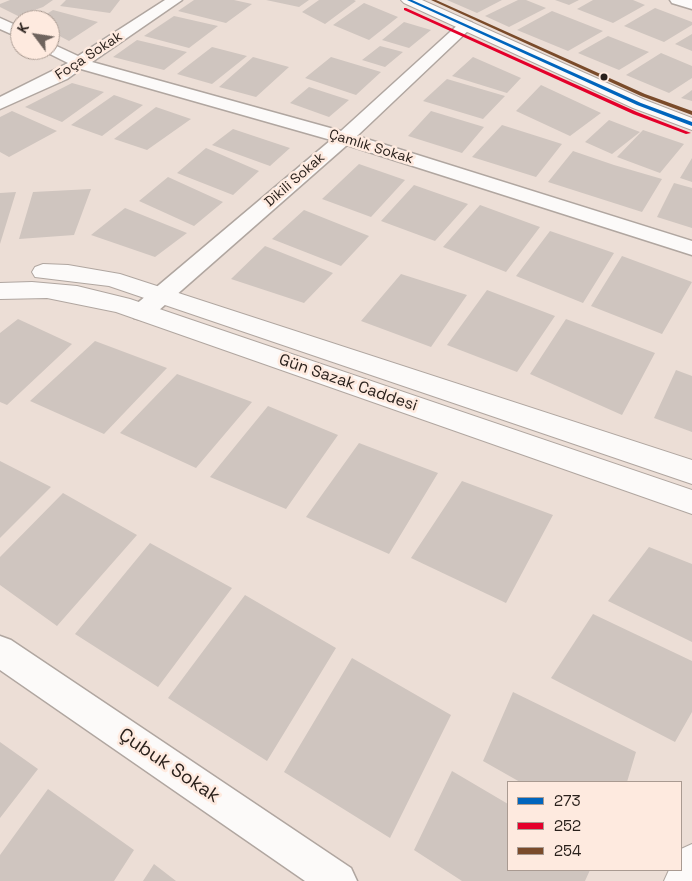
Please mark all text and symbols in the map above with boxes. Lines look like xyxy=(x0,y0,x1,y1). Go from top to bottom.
north arrow xyxy=(10,10,60,60)
text: K xyxy=(13,19,33,36)
street label: Foça Sokak xyxy=(52,28,126,84)
unlabelled marker xyxy=(599,72,609,82)
street label: Çamlık Sokak xyxy=(327,126,415,168)
street label: Dikili Sokak xyxy=(261,149,329,211)
street label: Gün Sazak Caddesi xyxy=(276,350,420,416)
street label: Çubuk Sokak xyxy=(114,724,224,808)
legend xyxy=(507,781,682,871)
text: 273 xyxy=(554,791,580,810)
text: 252 xyxy=(554,816,581,835)
text: 254 xyxy=(554,841,581,860)

